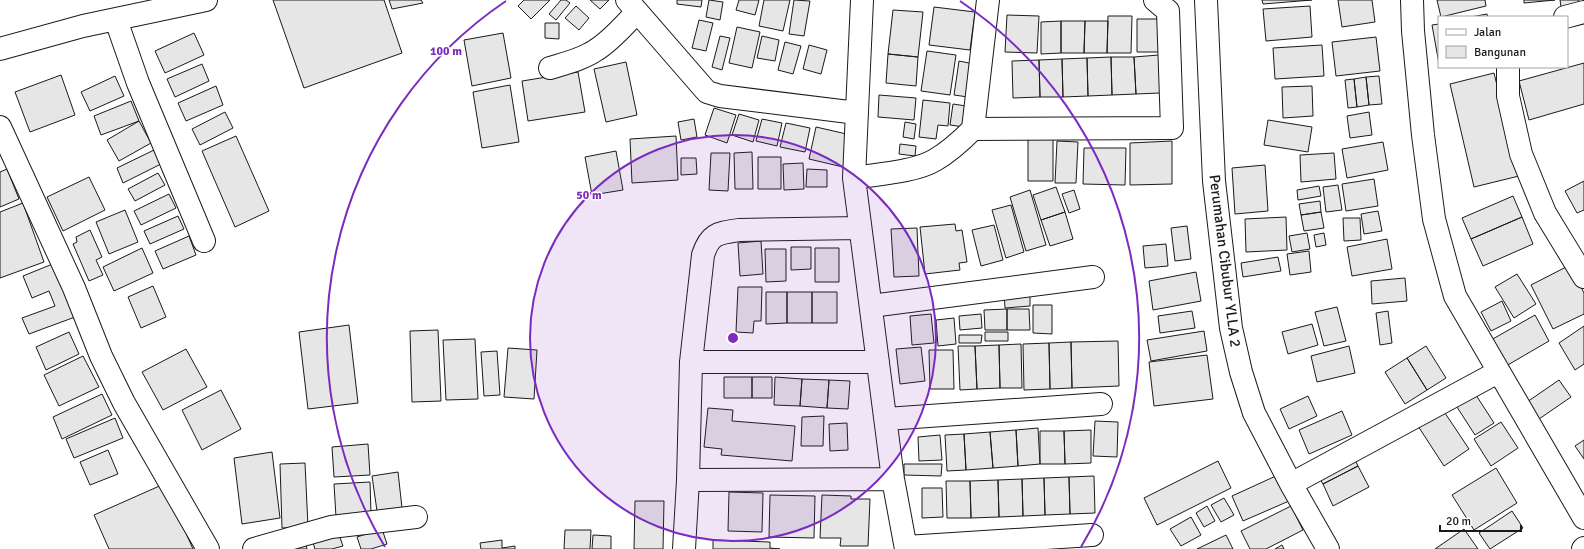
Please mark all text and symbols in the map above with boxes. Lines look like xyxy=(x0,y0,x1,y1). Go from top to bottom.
legend xyxy=(1438,16,1568,68)
text: Jalan xyxy=(1474,25,1501,40)
text: 100 m xyxy=(430,44,462,59)
text: Bangunan xyxy=(1474,45,1526,60)
street label: Perumahan Cibubur YLLA 2 xyxy=(1205,174,1245,348)
text: 50 m xyxy=(576,188,602,203)
centre of rings xyxy=(726,331,740,345)
scale bar xyxy=(1440,507,1521,533)
text: 20 m xyxy=(1446,514,1471,529)

